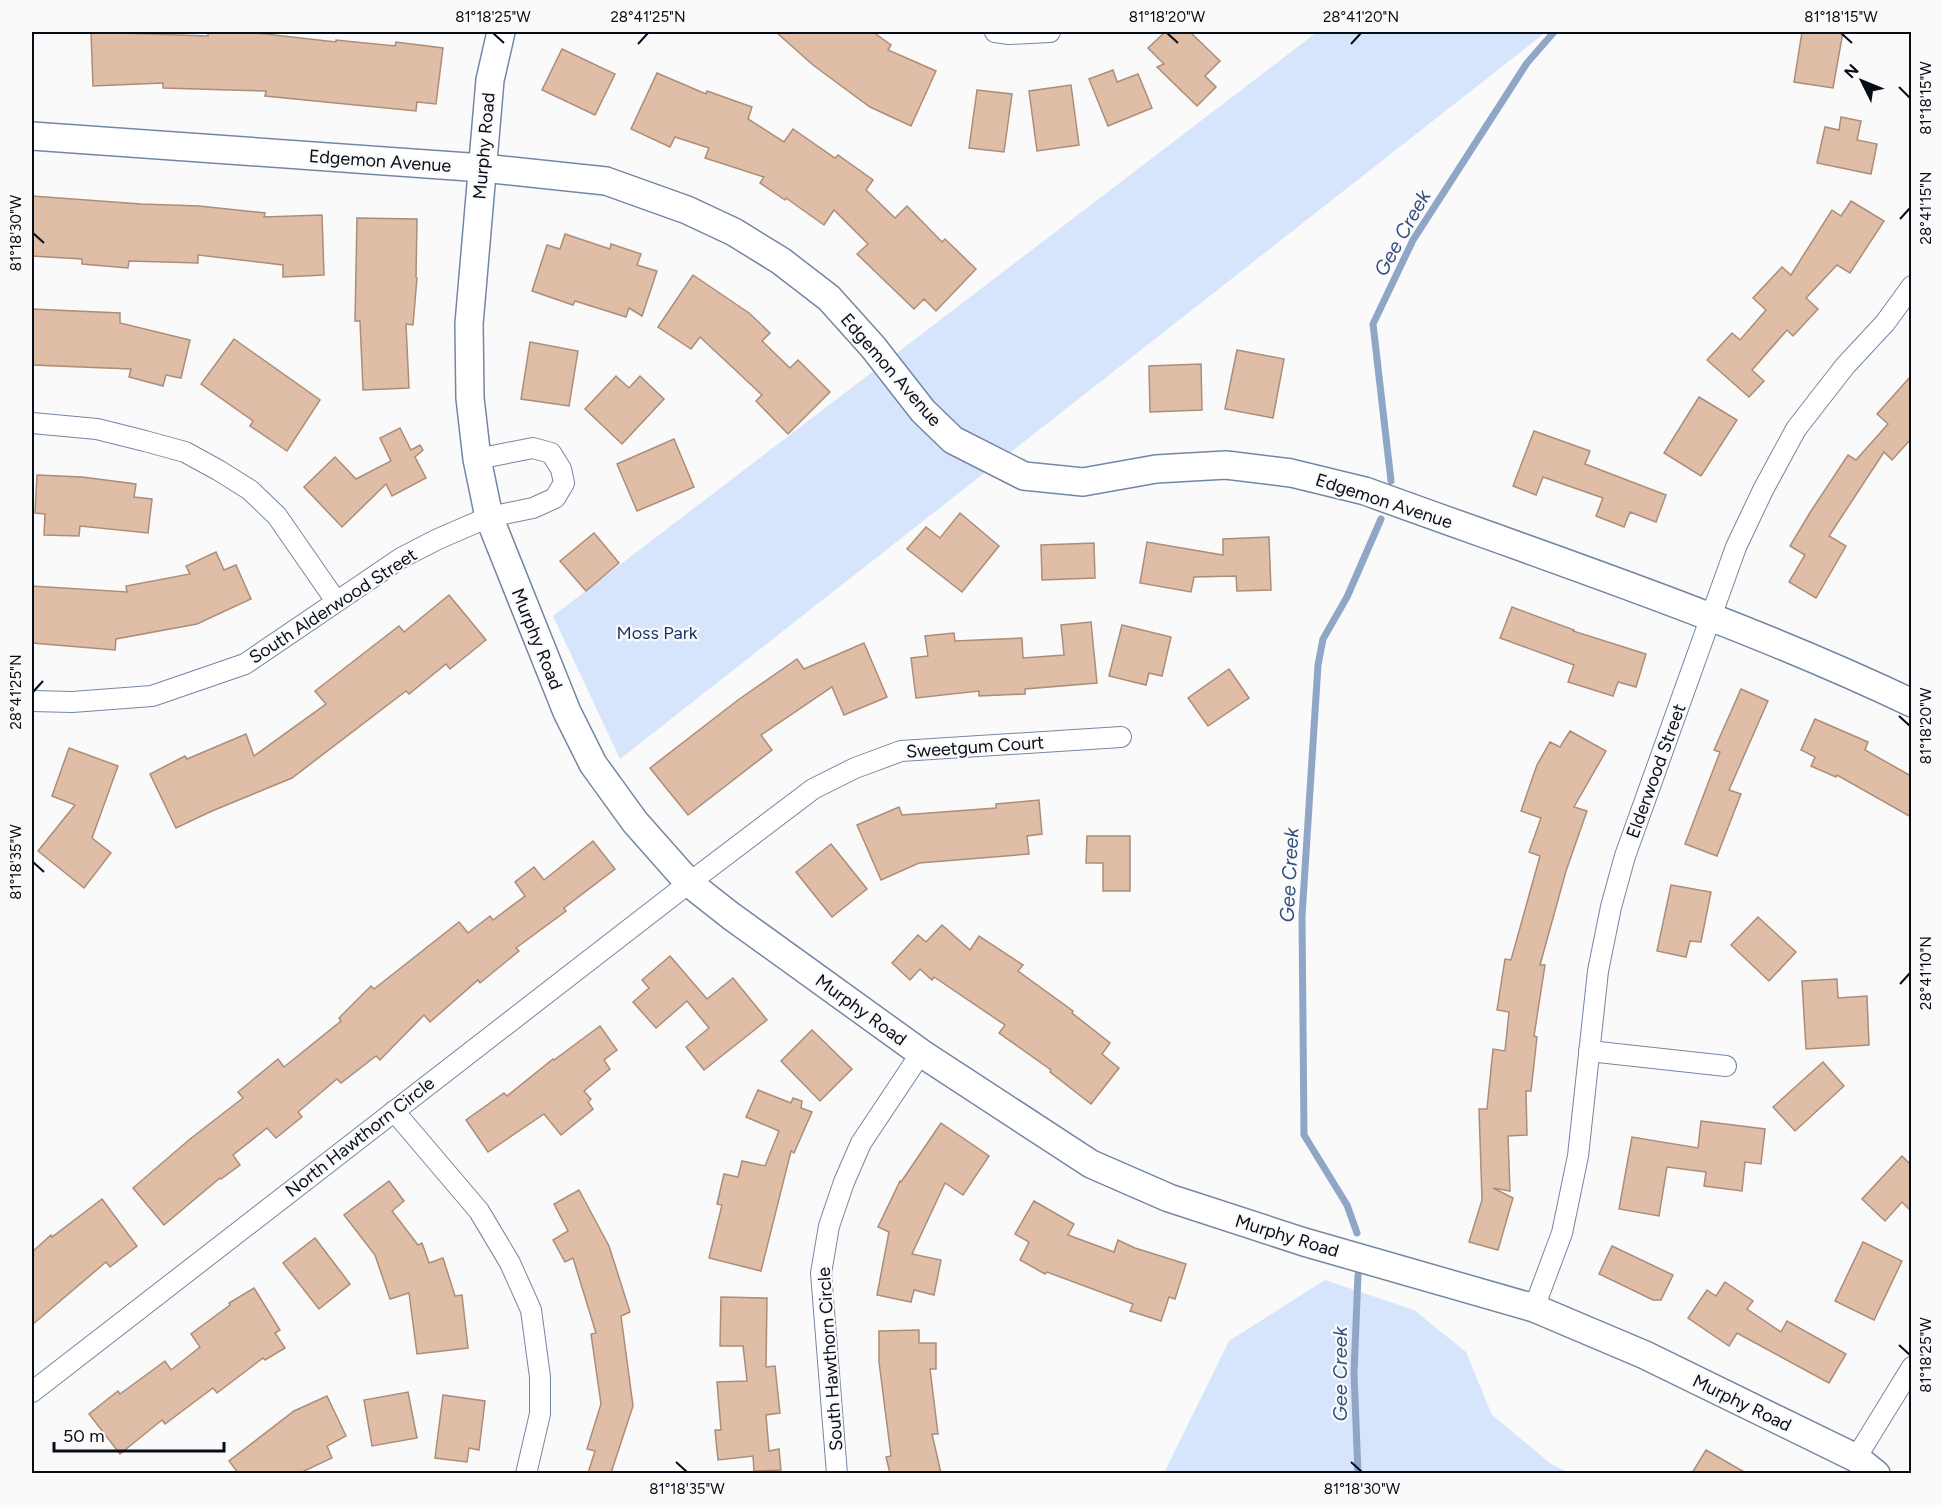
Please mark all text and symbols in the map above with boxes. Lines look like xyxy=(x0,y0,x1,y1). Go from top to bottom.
text: 81°18'25"W xyxy=(455,8,531,26)
text: 28°41'25"N xyxy=(610,8,686,26)
text: 81°18'20"W xyxy=(1129,8,1206,26)
text: 28°41'20"N xyxy=(1323,8,1399,26)
text: 81°18'15"W xyxy=(1804,8,1878,26)
north arrow xyxy=(1832,51,1892,111)
text: N xyxy=(1840,60,1863,82)
text: 81°18'15"W xyxy=(1917,61,1935,135)
street label: Murphy Road xyxy=(468,92,500,200)
street label: Edgemon Avenue xyxy=(308,145,452,177)
text: 28°41'15"N xyxy=(1917,172,1935,244)
water label: Gee Creek xyxy=(1369,185,1436,280)
text: 81°18'30"W xyxy=(7,194,25,271)
street label: Edgemon Avenue xyxy=(836,309,946,431)
street label: Edgemon Avenue xyxy=(1313,468,1455,534)
street label: South Alderwood Street xyxy=(245,543,421,668)
street label: Murphy Road xyxy=(507,585,567,693)
park label: Moss Park xyxy=(616,622,698,644)
text: 28°41'25"N xyxy=(7,654,25,730)
text: 81°18'20"W xyxy=(1917,687,1935,764)
street label: Elderwood Street xyxy=(1622,701,1691,841)
street label: Sweetgum Court xyxy=(905,731,1045,763)
text: 81°18'35"W xyxy=(7,824,25,900)
water label: Gee Creek xyxy=(1275,826,1304,923)
text: 28°41'10"N xyxy=(1917,936,1935,1010)
street label: Murphy Road xyxy=(811,970,911,1050)
street label: North Hawthorn Circle xyxy=(281,1072,439,1202)
street label: Murphy Road xyxy=(1232,1210,1342,1262)
street label: South Hawthorn Circle xyxy=(813,1266,847,1452)
text: 81°18'25"W xyxy=(1917,1317,1935,1393)
water label: Gee Creek xyxy=(1328,1325,1352,1421)
street label: Murphy Road xyxy=(1689,1370,1795,1436)
scale bar xyxy=(54,1415,224,1453)
text: 50 m xyxy=(63,1425,105,1447)
text: 81°18'35"W xyxy=(649,1480,725,1498)
text: 81°18'30"W xyxy=(1324,1480,1401,1498)

